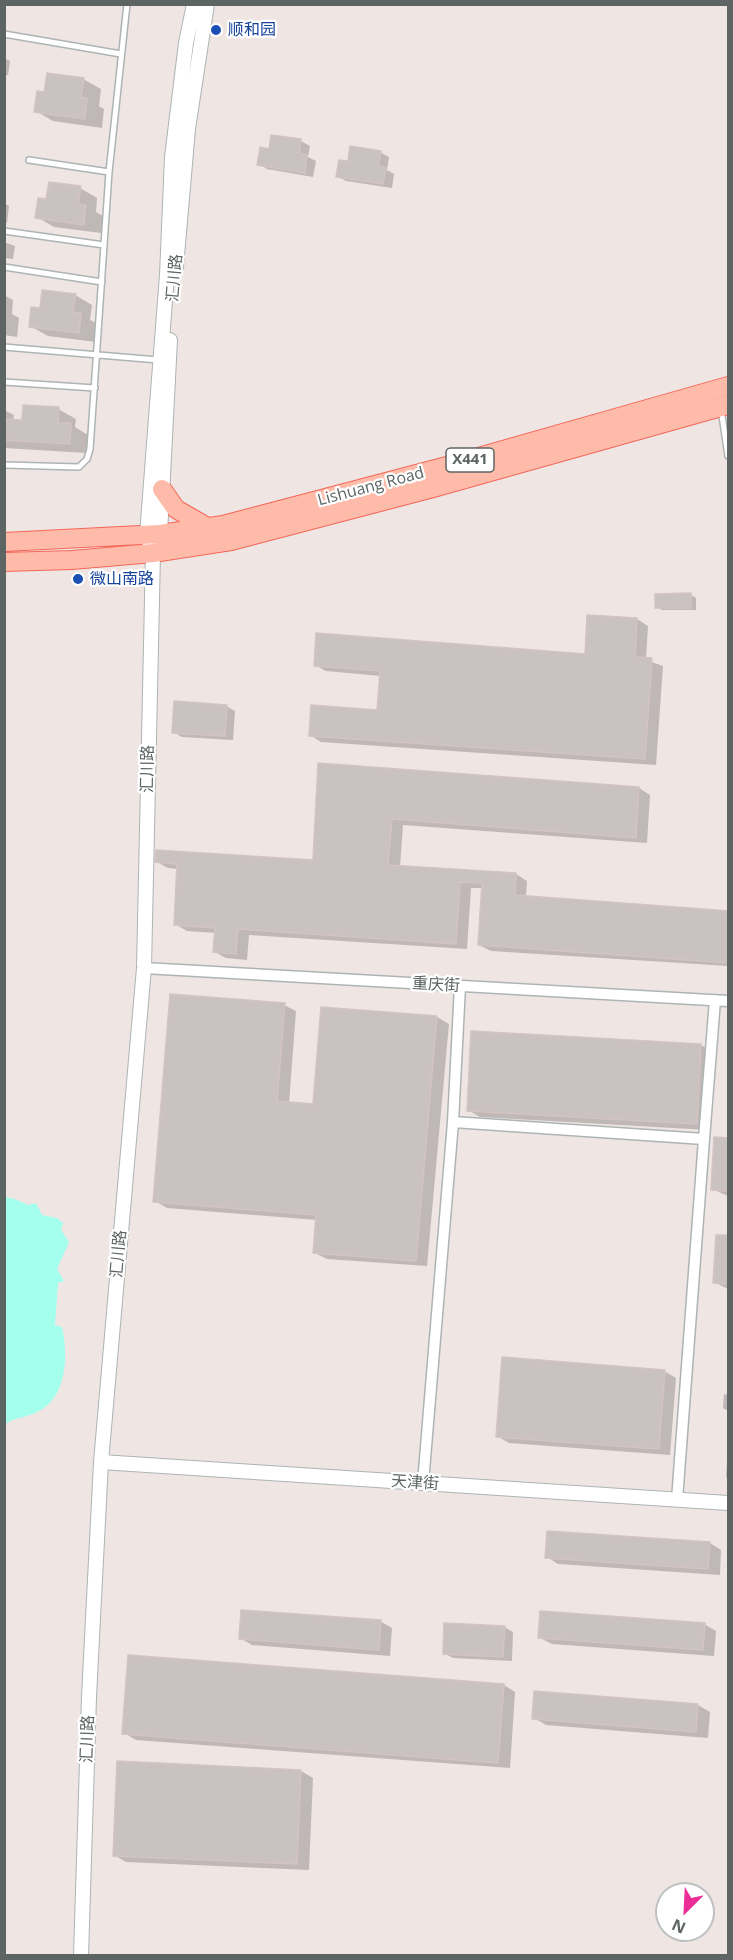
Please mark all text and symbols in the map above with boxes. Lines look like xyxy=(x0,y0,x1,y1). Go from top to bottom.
place label: 顺和园 xyxy=(228,20,276,40)
marker: 顺和园 xyxy=(209,23,223,37)
street label: 汇川路 xyxy=(163,253,187,303)
road number: X441 xyxy=(446,448,494,472)
street label: Lishuang Road xyxy=(316,464,426,510)
place label: 微山南路 xyxy=(90,569,154,589)
marker: 微山南路 xyxy=(71,572,85,586)
street label: 汇川路 xyxy=(138,745,158,793)
street label: 重庆街 xyxy=(412,974,460,996)
street label: 汇川路 xyxy=(107,1229,131,1279)
street label: 天津街 xyxy=(390,1472,440,1494)
street label: 汇川路 xyxy=(78,1715,98,1763)
north arrow xyxy=(655,1882,715,1942)
text: N xyxy=(668,1914,689,1939)

